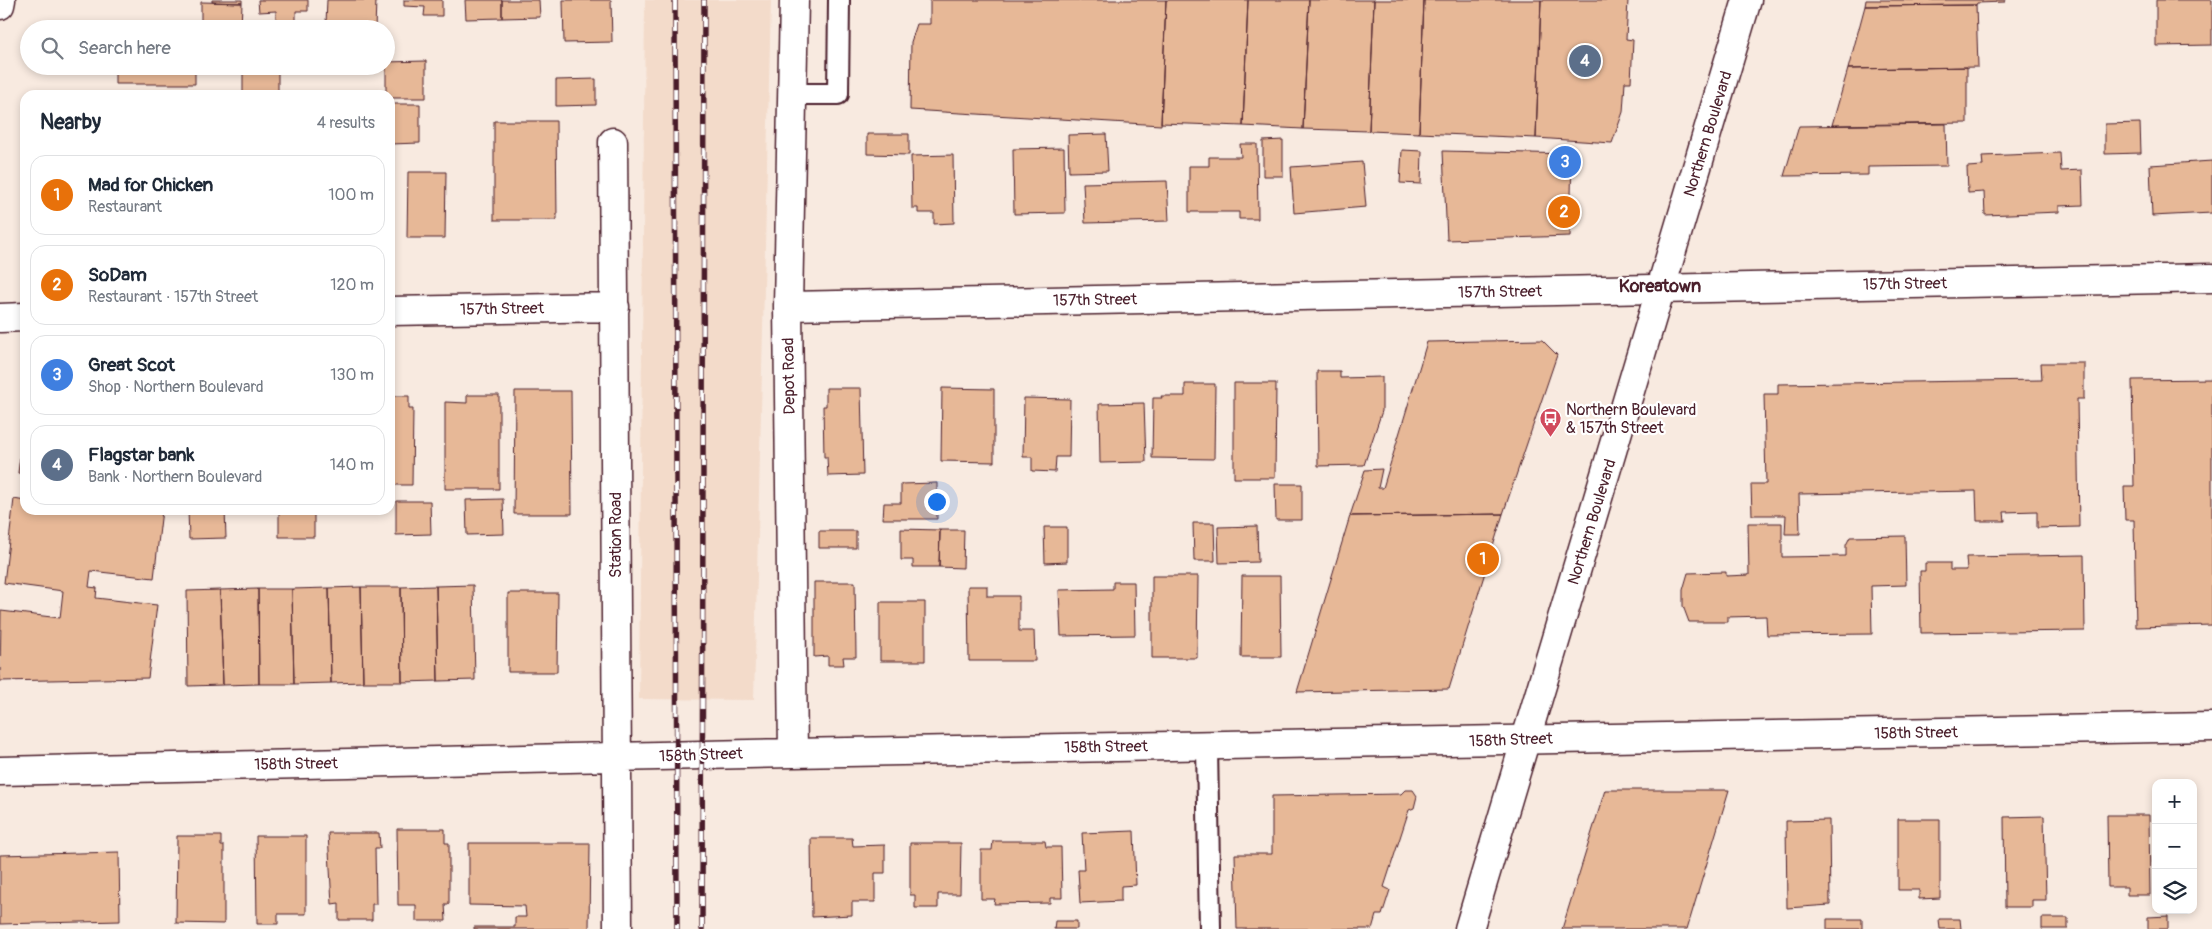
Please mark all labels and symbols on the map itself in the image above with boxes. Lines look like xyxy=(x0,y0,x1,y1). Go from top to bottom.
pin: 4 xyxy=(1569,42,1601,80)
street label: Northern Boulevard xyxy=(1679,69,1737,199)
pin: 3 xyxy=(1549,143,1581,181)
pin: 2 xyxy=(1548,193,1580,231)
street label: 157th Street xyxy=(1863,273,1948,295)
district label: Koreatown xyxy=(1619,275,1701,298)
street label: 157th Street xyxy=(1458,281,1543,303)
street label: 157th Street xyxy=(1053,289,1138,311)
street label: 157th Street xyxy=(460,298,545,320)
street label: Depot Road xyxy=(778,337,800,415)
place label: Northern Boulevard & 157th Street xyxy=(1566,400,1696,438)
bus stop icon: Northern Boulevard & 157th Street xyxy=(1538,407,1562,438)
street label: Northern Boulevard xyxy=(1563,457,1621,587)
your location xyxy=(924,489,950,515)
street label: Station Road xyxy=(606,492,626,578)
pin: 1 xyxy=(1467,540,1499,578)
street label: 158th Street xyxy=(1874,722,1959,744)
street label: 158th Street xyxy=(1469,729,1554,751)
street label: 158th Street xyxy=(1064,736,1149,758)
street label: 158th Street xyxy=(659,744,744,766)
street label: 158th Street xyxy=(254,753,339,775)

